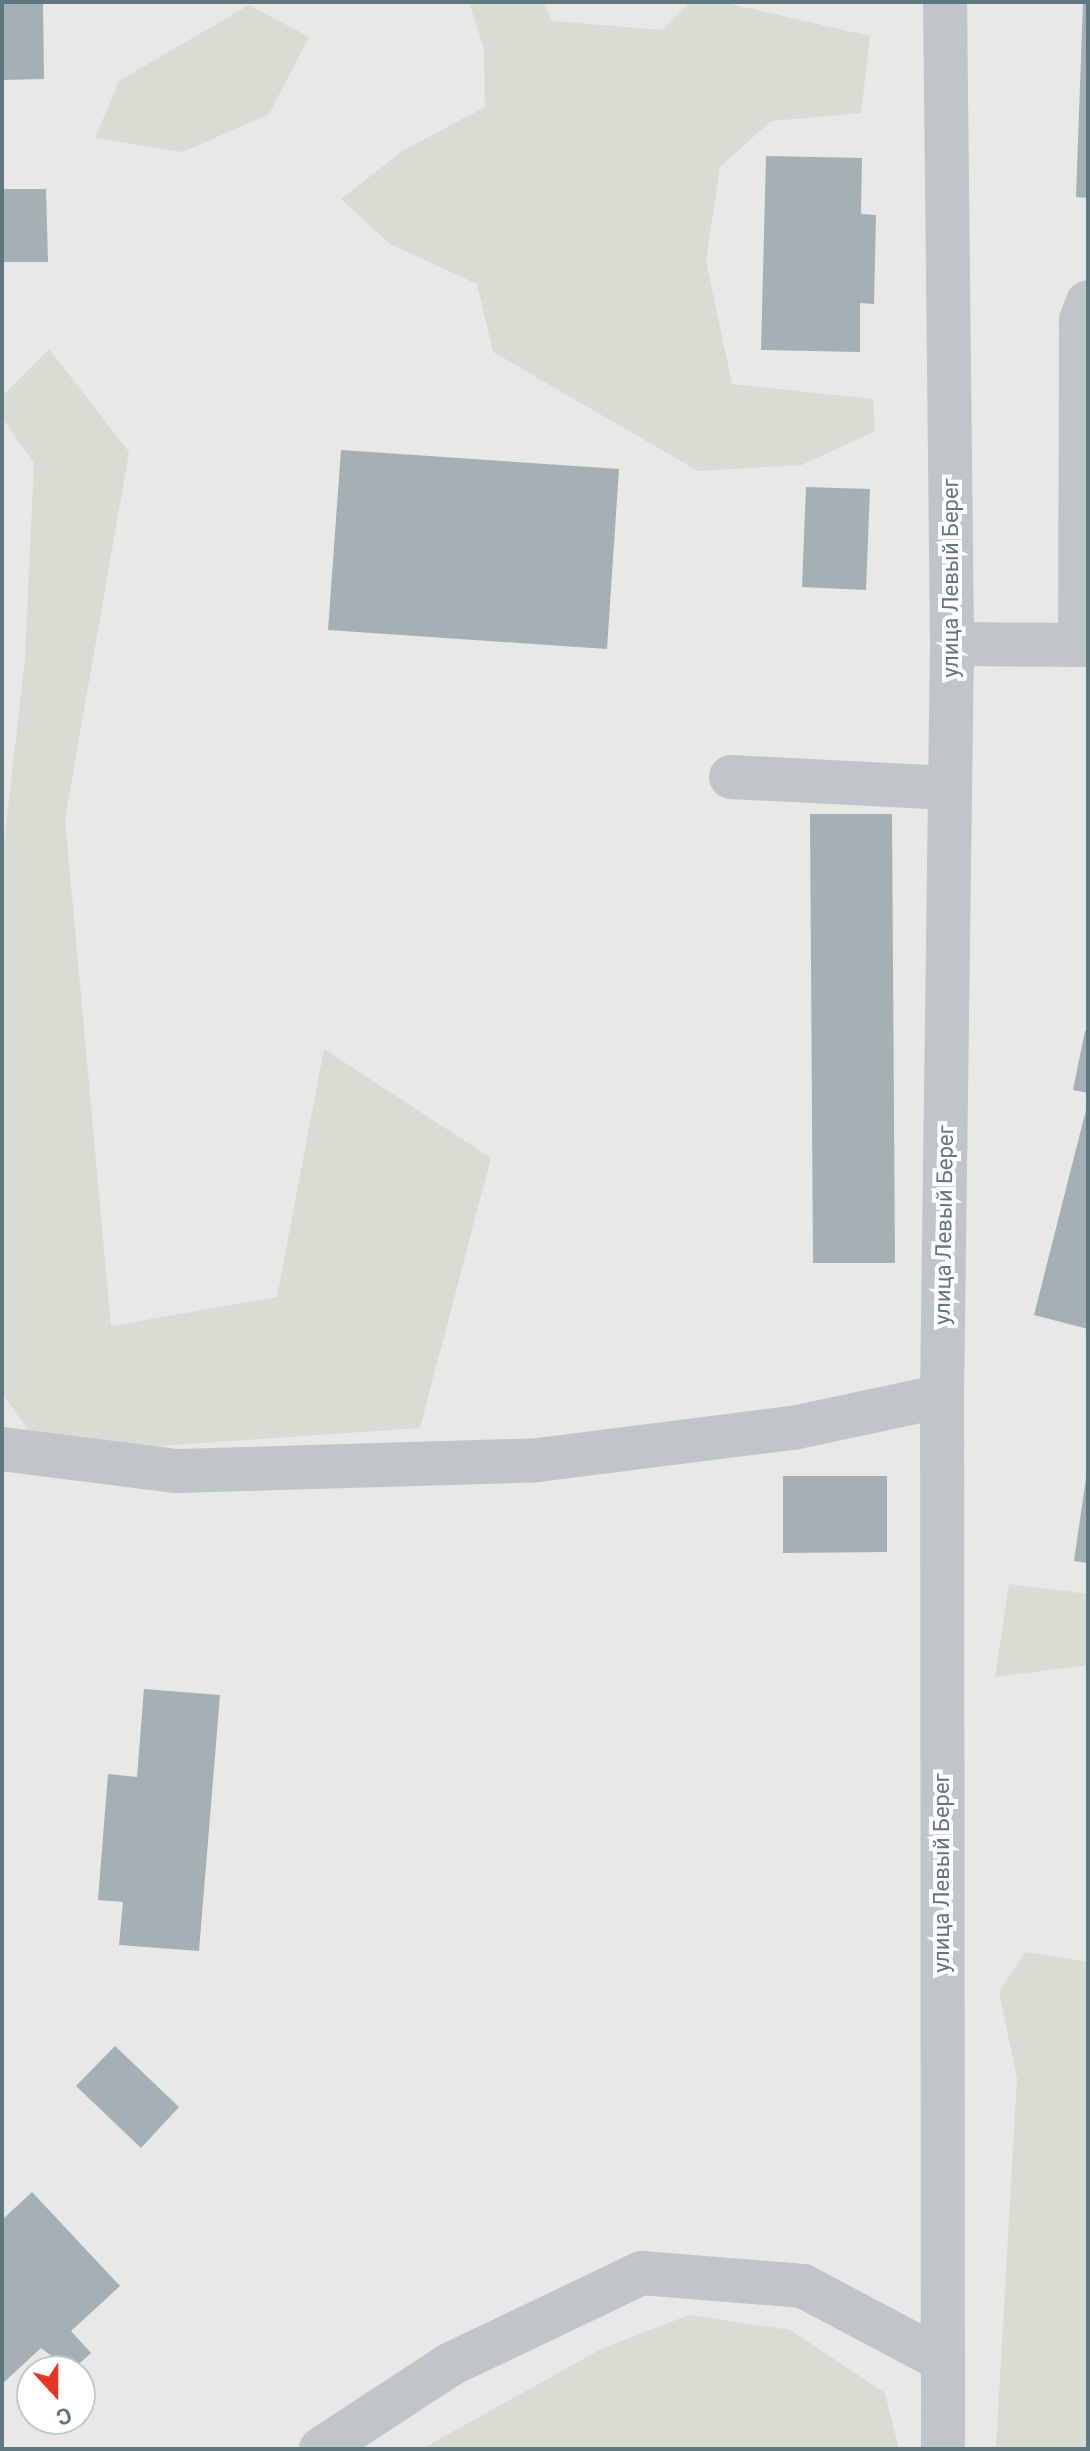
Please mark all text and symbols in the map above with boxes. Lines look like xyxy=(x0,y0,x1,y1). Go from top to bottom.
street label: улица Левый Берег xyxy=(938,478,964,678)
street label: улица Левый Берег xyxy=(929,1125,959,1325)
street label: улица Левый Берег xyxy=(929,1773,955,1973)
north arrow xyxy=(16,2355,96,2435)
text: С xyxy=(53,2402,75,2430)

